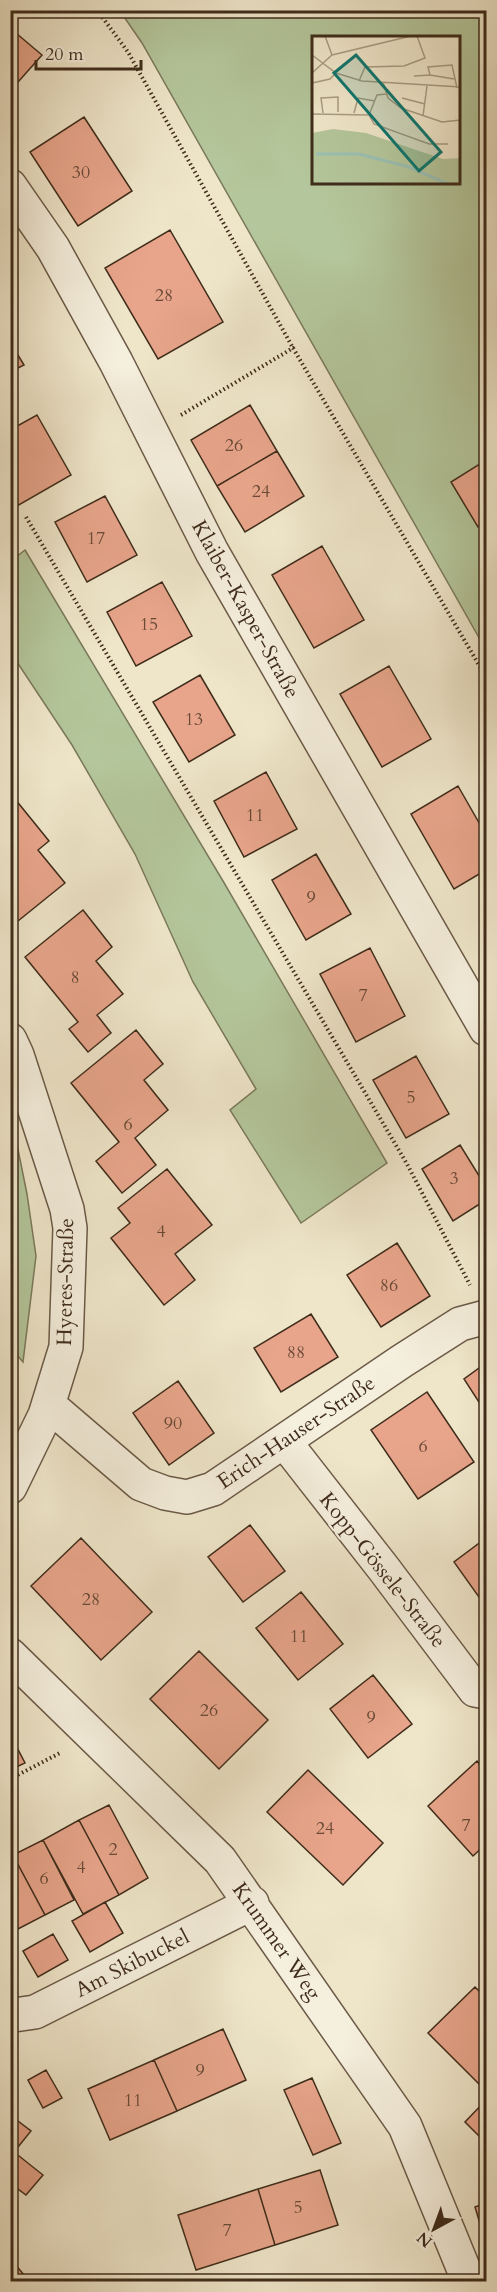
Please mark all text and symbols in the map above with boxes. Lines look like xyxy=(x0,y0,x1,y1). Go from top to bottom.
scale bar xyxy=(36,33,141,71)
inset map xyxy=(312,36,461,184)
text: 20 m xyxy=(45,42,84,67)
house number: 30 xyxy=(72,160,90,185)
house number: 28 xyxy=(155,283,173,308)
house number: 26 xyxy=(225,433,243,458)
house number: 24 xyxy=(252,479,270,504)
street label: Klaiber-Kasper-Straße xyxy=(185,515,307,703)
house number: 17 xyxy=(87,526,105,551)
house number: 15 xyxy=(140,612,158,637)
house number: 13 xyxy=(185,707,203,732)
house number: 11 xyxy=(246,803,264,828)
house number: 9 xyxy=(306,885,316,910)
house number: 8 xyxy=(70,965,80,990)
house number: 7 xyxy=(358,983,368,1008)
house number: 5 xyxy=(406,1085,416,1110)
house number: 6 xyxy=(123,1112,133,1137)
house number: 3 xyxy=(449,1166,459,1191)
street label: Hyeres-Straße xyxy=(50,1218,81,1346)
house number: 4 xyxy=(156,1219,166,1244)
house number: 86 xyxy=(380,1273,398,1298)
house number: 88 xyxy=(287,1340,305,1365)
street label: Erich-Hauser-Straße xyxy=(212,1369,381,1496)
house number: 90 xyxy=(164,1411,182,1436)
house number: 6 xyxy=(418,1434,428,1459)
street label: Kopp-Gössele-Straße xyxy=(313,1486,453,1654)
house number: 28 xyxy=(82,1587,100,1612)
house number: 11 xyxy=(290,1624,308,1649)
house number: 26 xyxy=(200,1698,218,1723)
house number: 9 xyxy=(366,1705,376,1730)
house number: 7 xyxy=(461,1813,471,1838)
house number: 24 xyxy=(316,1816,334,1841)
house number: 2 xyxy=(108,1837,118,1862)
house number: 4 xyxy=(76,1855,86,1880)
house number: 6 xyxy=(39,1866,49,1891)
street label: Krummer Weg xyxy=(225,1877,328,2006)
street label: Am Skibuckel xyxy=(70,1922,194,2005)
house number: 9 xyxy=(195,2058,205,2083)
house number: 11 xyxy=(124,2088,142,2113)
house number: 5 xyxy=(293,2195,303,2220)
north arrow xyxy=(404,2199,464,2259)
house number: 7 xyxy=(222,2218,232,2243)
text: N xyxy=(412,2227,437,2252)

